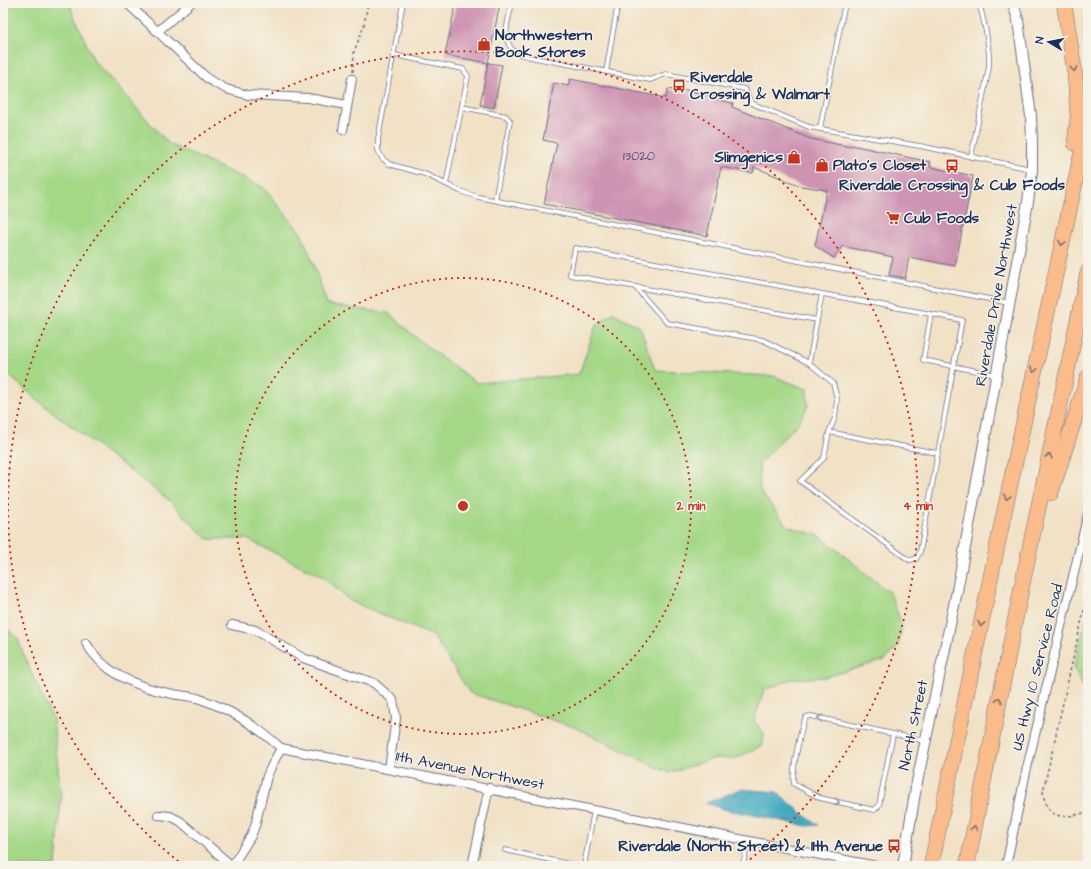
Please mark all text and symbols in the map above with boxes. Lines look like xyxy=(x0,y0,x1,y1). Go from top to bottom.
north arrow xyxy=(1029,22,1069,62)
place label: Northwestern Book Stores xyxy=(495,25,593,63)
shop icon: Northwestern Book Stores xyxy=(476,36,492,52)
text: N xyxy=(1032,36,1048,45)
one-way arrow xyxy=(1069,66,1078,72)
place label: Riverdale Crossing & Walmart xyxy=(690,67,831,107)
bus stop icon: Riverdale Crossing & Walmart xyxy=(671,78,687,94)
house number: 13020 xyxy=(623,147,655,165)
place label: Slimgenics xyxy=(713,147,783,170)
shop icon: Slimgenics xyxy=(786,149,802,165)
place label: Plato's Closet xyxy=(833,155,927,176)
shop icon: Plato's Closet xyxy=(814,157,830,173)
bus stop icon: Riverdale Crossing & Cub Foods xyxy=(944,158,960,174)
place label: Riverdale Crossing & Cub Foods xyxy=(839,175,1065,198)
street label: Riverdale Drive Northwest xyxy=(970,202,1023,388)
place label: Cub Foods xyxy=(904,208,980,229)
supermarket icon: Cub Foods xyxy=(885,210,901,226)
one-way arrow xyxy=(1058,240,1066,246)
one-way arrow xyxy=(1031,367,1039,373)
one-way arrow xyxy=(1045,452,1053,459)
one-way arrow xyxy=(1003,494,1011,500)
text: 2 min xyxy=(676,498,705,515)
text: 4 min xyxy=(903,498,933,515)
centre of rings xyxy=(456,499,470,513)
street label: US Hwy 10 Service Road xyxy=(1007,581,1069,753)
one-way arrow xyxy=(977,621,985,628)
street label: North Street xyxy=(894,678,933,772)
one-way arrow xyxy=(995,697,1003,703)
one-way arrow xyxy=(817,715,823,723)
street label: 11th Avenue Northwest xyxy=(394,746,546,795)
one-way arrow xyxy=(834,798,840,806)
one-way arrow xyxy=(970,825,978,831)
place label: Riverdale (North Street) & 11th Avenue xyxy=(618,836,883,857)
bus stop icon: Riverdale (North Street) & 11th Avenue xyxy=(886,838,902,854)

